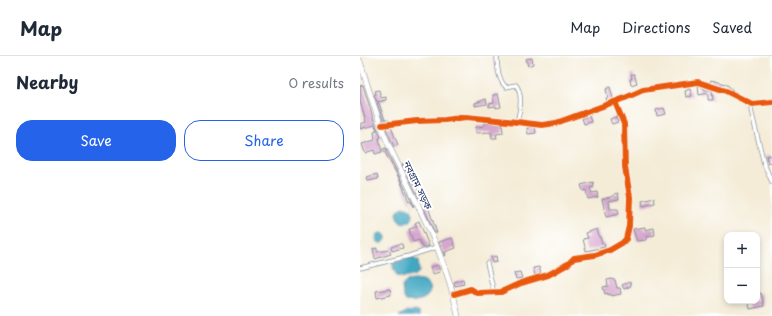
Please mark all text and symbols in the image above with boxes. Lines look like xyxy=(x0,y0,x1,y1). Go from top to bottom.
text: Map xyxy=(20,14,62,42)
text: Map xyxy=(570,17,600,38)
text: Directions xyxy=(622,17,690,38)
text: Saved xyxy=(712,17,752,38)
text: Nearby xyxy=(16,69,78,95)
text: 0 results xyxy=(289,73,344,92)
button: Save xyxy=(16,120,176,161)
button: Share xyxy=(184,120,344,161)
street label: নবগ্রাম সড়ক xyxy=(400,157,437,212)
map controls xyxy=(724,232,760,304)
button: + xyxy=(724,232,760,268)
button: − xyxy=(724,268,760,304)

